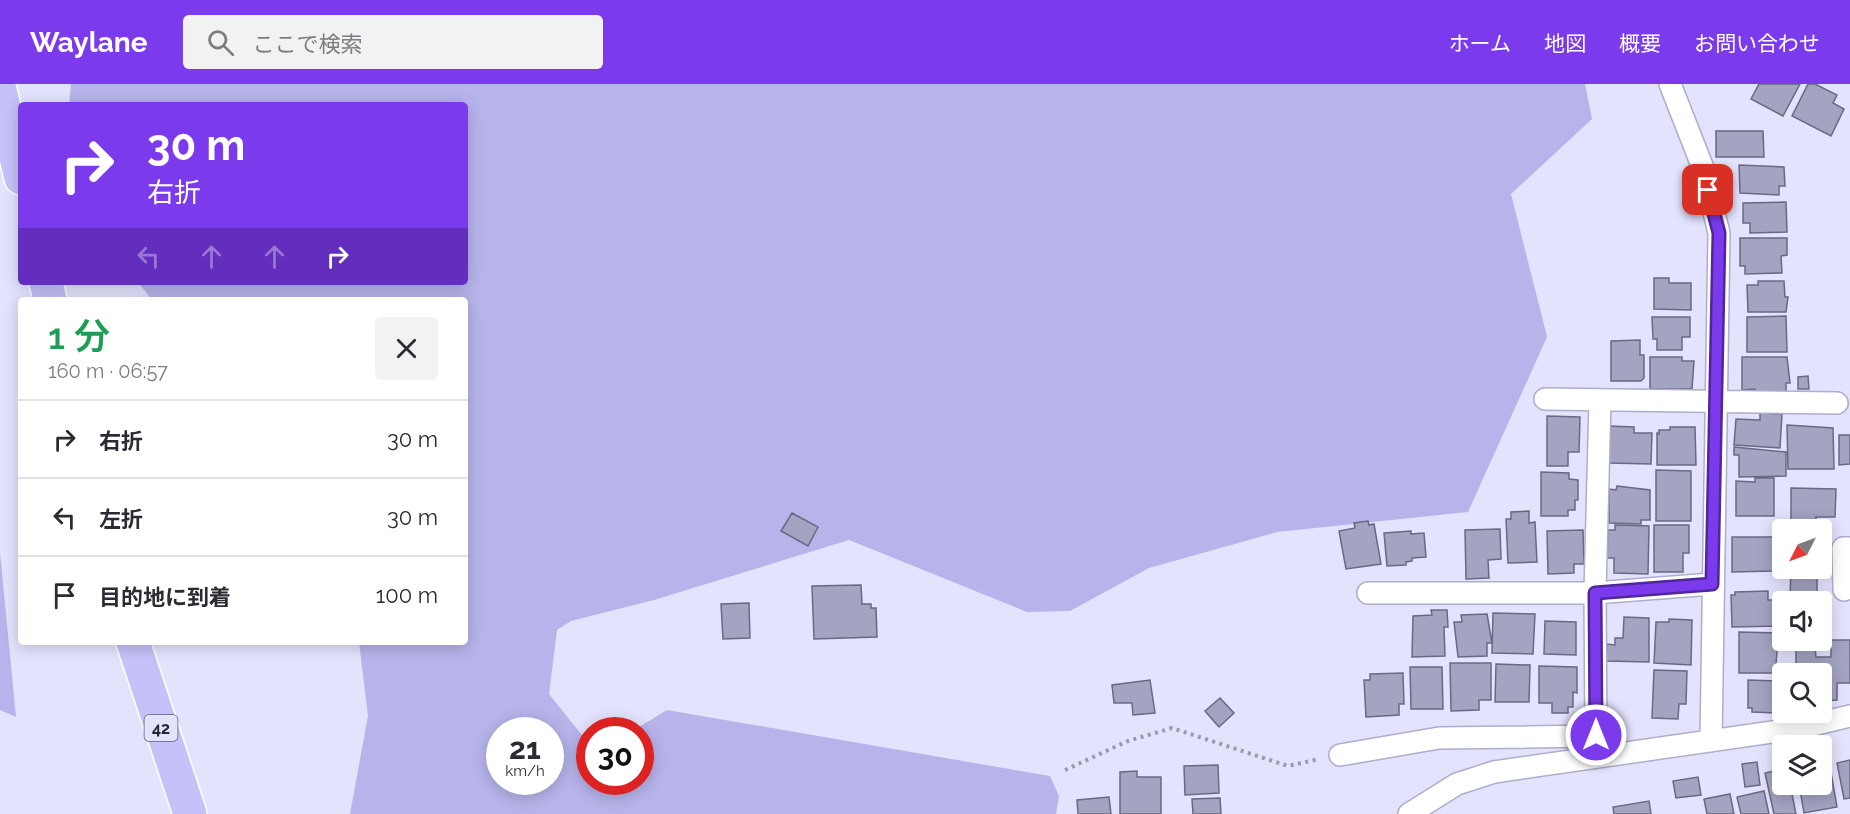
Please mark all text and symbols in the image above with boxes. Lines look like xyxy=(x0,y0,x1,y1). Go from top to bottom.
search box xyxy=(183,15,603,69)
text: Waylane xyxy=(30,26,147,59)
icon: search xyxy=(204,26,237,59)
text: ここで検索 xyxy=(252,31,362,57)
text: ホーム xyxy=(1449,31,1511,56)
text: 地図 xyxy=(1544,31,1586,56)
text: 概要 xyxy=(1619,31,1661,56)
text: お問い合わせ xyxy=(1694,31,1820,56)
text: 30 m xyxy=(147,121,245,170)
icon: right xyxy=(48,126,126,204)
pin xyxy=(1682,164,1733,215)
icon: arrive xyxy=(1691,173,1724,206)
text: 右折 xyxy=(147,177,201,208)
icon: left xyxy=(132,240,165,273)
icon: ahead xyxy=(195,240,228,273)
icon: ahead xyxy=(258,240,291,273)
icon: right xyxy=(321,240,354,273)
text: 1 分 xyxy=(48,315,110,357)
button: close xyxy=(375,317,438,380)
text: 160 m · 06:57 xyxy=(48,359,168,383)
icon: right xyxy=(48,423,81,456)
text: 30 m xyxy=(387,426,438,452)
text: 右折 xyxy=(99,428,143,454)
icon: left xyxy=(48,501,81,534)
text: 30 m xyxy=(387,504,438,530)
text: 左折 xyxy=(99,506,143,532)
north arrow xyxy=(1772,519,1832,579)
map controls xyxy=(1772,519,1832,795)
icon: arrive xyxy=(48,579,81,612)
text: 100 m xyxy=(376,582,438,608)
text: 目的地に到着 xyxy=(99,584,231,610)
button: sound xyxy=(1772,591,1832,651)
button: search xyxy=(1772,663,1832,723)
position arrow xyxy=(1564,703,1628,767)
road number: 42 xyxy=(144,715,178,741)
speed limit sign: 30 xyxy=(576,717,654,795)
text: 21 xyxy=(509,731,541,766)
button: layers xyxy=(1772,735,1832,795)
text: km/h xyxy=(505,762,545,780)

